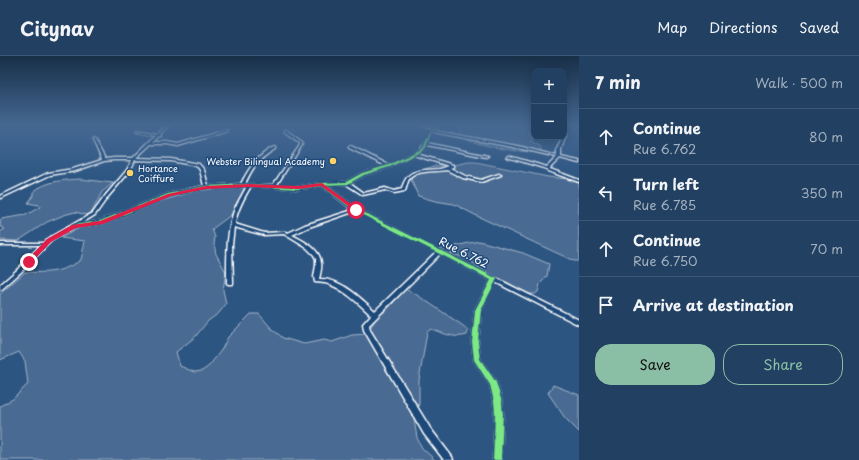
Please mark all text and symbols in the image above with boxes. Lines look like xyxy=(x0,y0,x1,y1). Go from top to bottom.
text: Citynav xyxy=(20,14,94,42)
text: Map xyxy=(657,17,687,38)
text: Directions xyxy=(709,17,777,38)
text: Saved xyxy=(799,17,839,38)
map controls xyxy=(531,68,567,140)
button: + xyxy=(531,68,567,104)
text: 7 min xyxy=(595,69,641,95)
text: Walk · 500 m xyxy=(755,73,843,92)
button: − xyxy=(531,104,567,140)
text: Continue xyxy=(633,116,701,139)
icon: ahead xyxy=(595,126,617,148)
text: 80 m xyxy=(809,127,843,146)
text: Rue 6.762 xyxy=(633,139,696,158)
place label: Webster Bilingual Academy xyxy=(206,154,325,168)
marker: Webster Bilingual Academy xyxy=(328,156,338,166)
place label: Hortance Coiffure xyxy=(138,161,178,185)
marker: Hortance Coiffure xyxy=(125,168,135,178)
text: Turn left xyxy=(633,172,699,195)
icon: left xyxy=(595,182,617,204)
text: 350 m xyxy=(801,183,843,202)
text: Rue 6.785 xyxy=(633,195,696,214)
route start xyxy=(347,201,365,219)
text: Continue xyxy=(633,228,701,251)
street label: Rue 6.762 xyxy=(436,232,492,272)
icon: ahead xyxy=(595,238,617,260)
text: 70 m xyxy=(810,239,843,258)
text: Rue 6.750 xyxy=(633,251,698,270)
route end xyxy=(20,253,38,271)
text: Arrive at destination xyxy=(633,293,794,316)
icon: arrive xyxy=(595,294,617,316)
button: Save xyxy=(595,344,715,385)
button: Share xyxy=(723,344,843,385)

